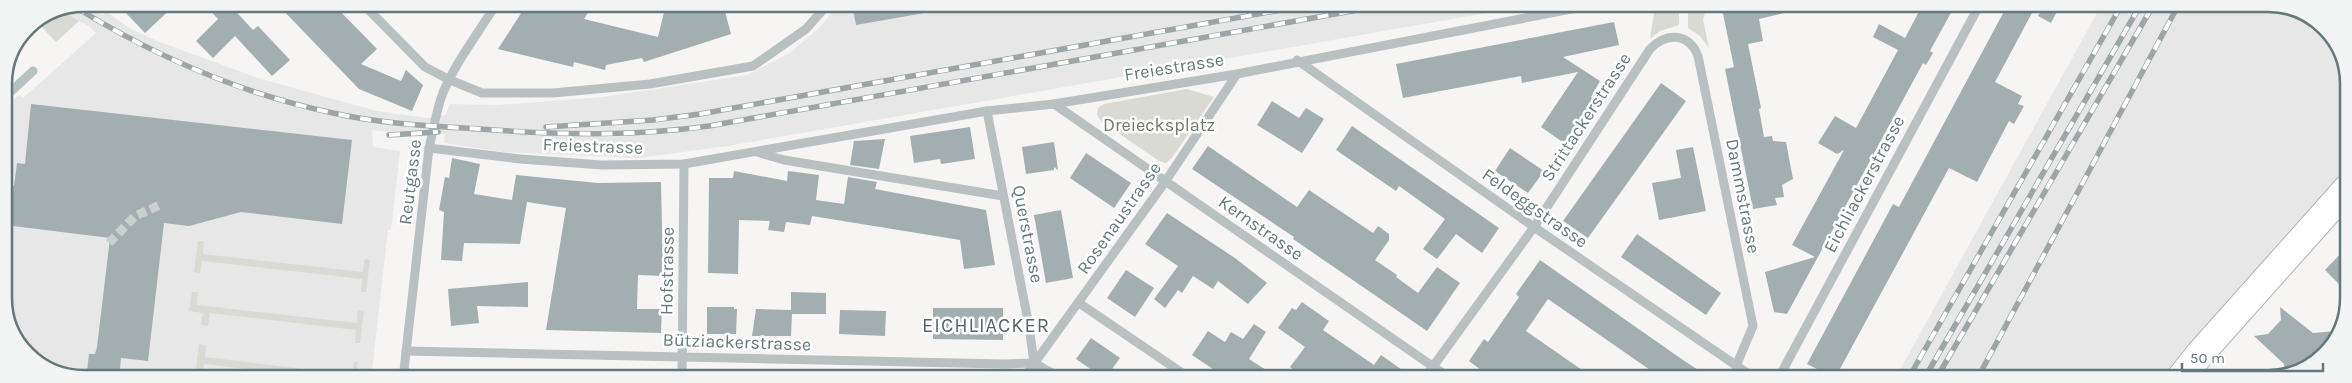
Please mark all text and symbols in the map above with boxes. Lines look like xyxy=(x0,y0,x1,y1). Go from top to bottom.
street label: Freiestrasse xyxy=(1123,48,1225,86)
street label: Strittackerstrasse xyxy=(1536,49,1636,185)
street label: Eichliackerstrasse xyxy=(1819,112,1909,256)
park label: Dreiecksplatz xyxy=(1103,114,1215,136)
street label: Freiestrasse xyxy=(542,133,644,159)
street label: Dammstrasse xyxy=(1721,137,1765,255)
street label: Reutgasse xyxy=(394,138,426,226)
street label: Rosenaustrasse xyxy=(1072,158,1166,278)
street label: Feldeggstrasse xyxy=(1478,163,1592,253)
street label: Querstrasse xyxy=(1008,183,1048,285)
street label: Kernstrasse xyxy=(1214,191,1308,265)
street label: Hofstrasse xyxy=(655,227,679,315)
district label: EICHLIACKER xyxy=(922,314,1050,337)
street label: Bütziackerstrasse xyxy=(662,328,812,356)
scale bar xyxy=(2182,340,2323,372)
text: 50 m xyxy=(2190,349,2225,367)

